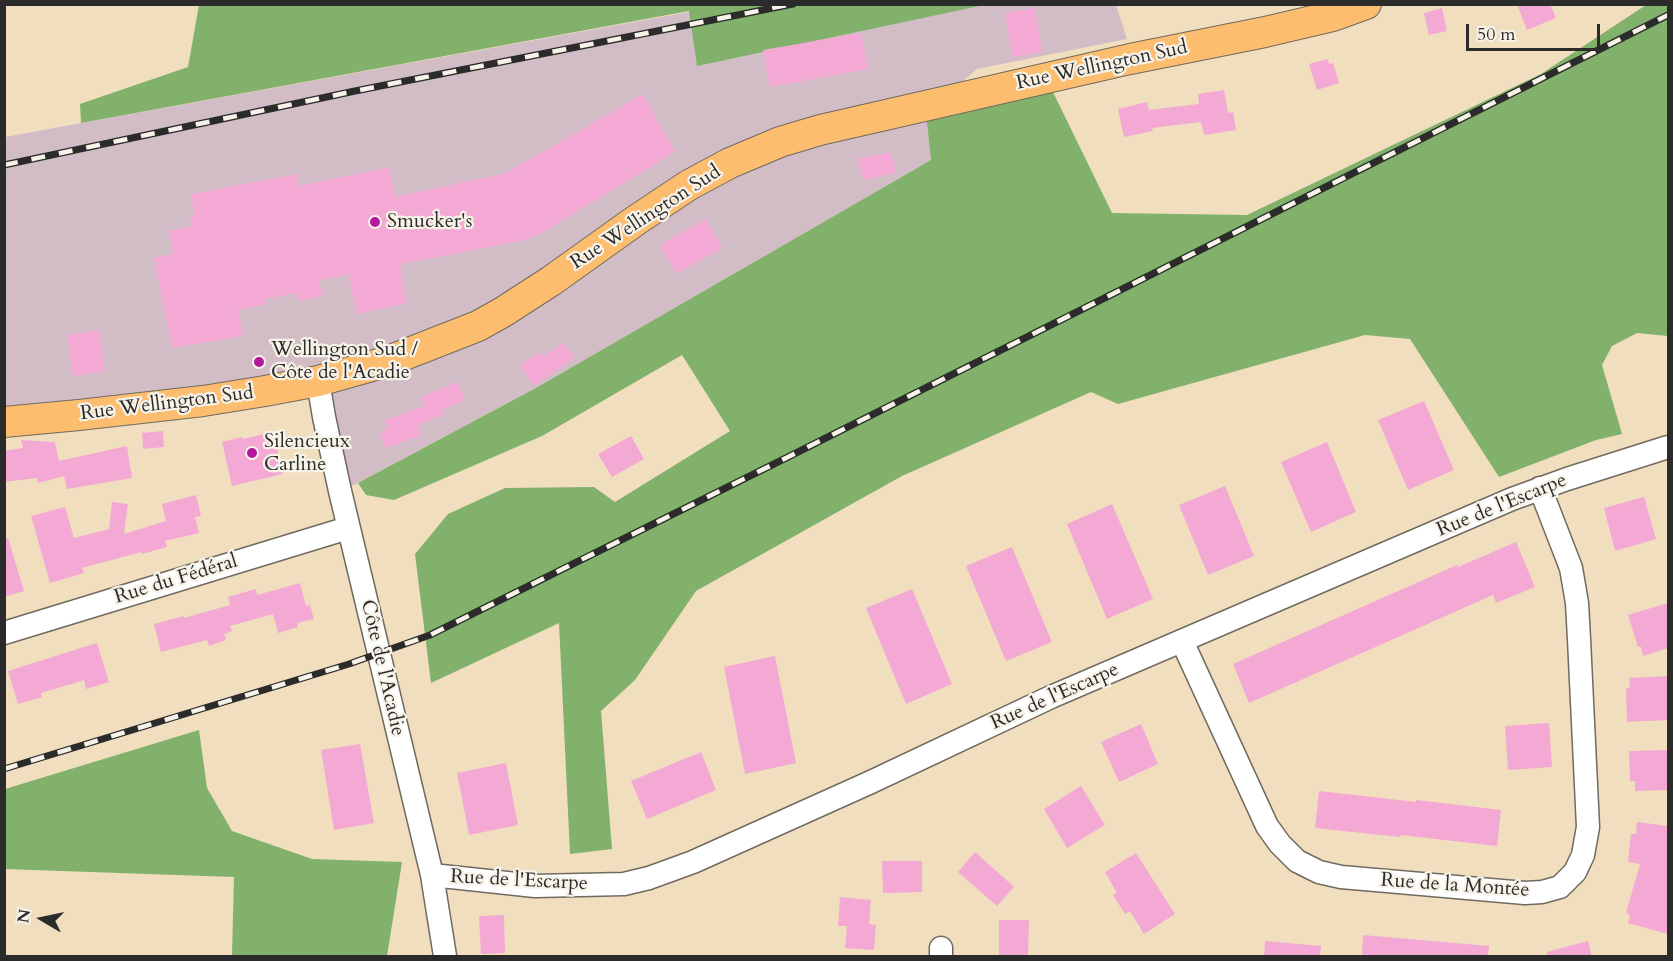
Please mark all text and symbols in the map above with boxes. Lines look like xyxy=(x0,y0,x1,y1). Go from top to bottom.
scale bar xyxy=(1469,12,1602,50)
text: 50 m xyxy=(1477,22,1516,47)
street label: Rue Wellington Sud xyxy=(1014,36,1190,96)
street label: Rue Wellington Sud xyxy=(566,160,726,276)
place label: Smucker's xyxy=(387,210,472,234)
marker: Smucker's xyxy=(368,215,382,229)
place label: Wellington Sud / Côte de l'Acadie xyxy=(271,338,418,385)
marker: Wellington Sud / Côte de l'Acadie xyxy=(252,355,266,369)
street label: Rue Wellington Sud xyxy=(79,381,255,427)
place label: Silencieux Carline xyxy=(264,430,350,477)
marker: Silencieux Carline xyxy=(245,446,259,460)
street label: Rue de l'Escarpe xyxy=(1434,469,1570,543)
street label: Rue du Fédéral xyxy=(112,550,240,610)
street label: Côte de l'Acadie xyxy=(355,598,409,738)
street label: Rue de l'Escarpe xyxy=(987,658,1123,736)
street label: Rue de l'Escarpe xyxy=(450,865,588,897)
street label: Rue de la Montée xyxy=(1380,869,1530,903)
north arrow xyxy=(12,889,72,949)
text: N xyxy=(12,908,36,925)

